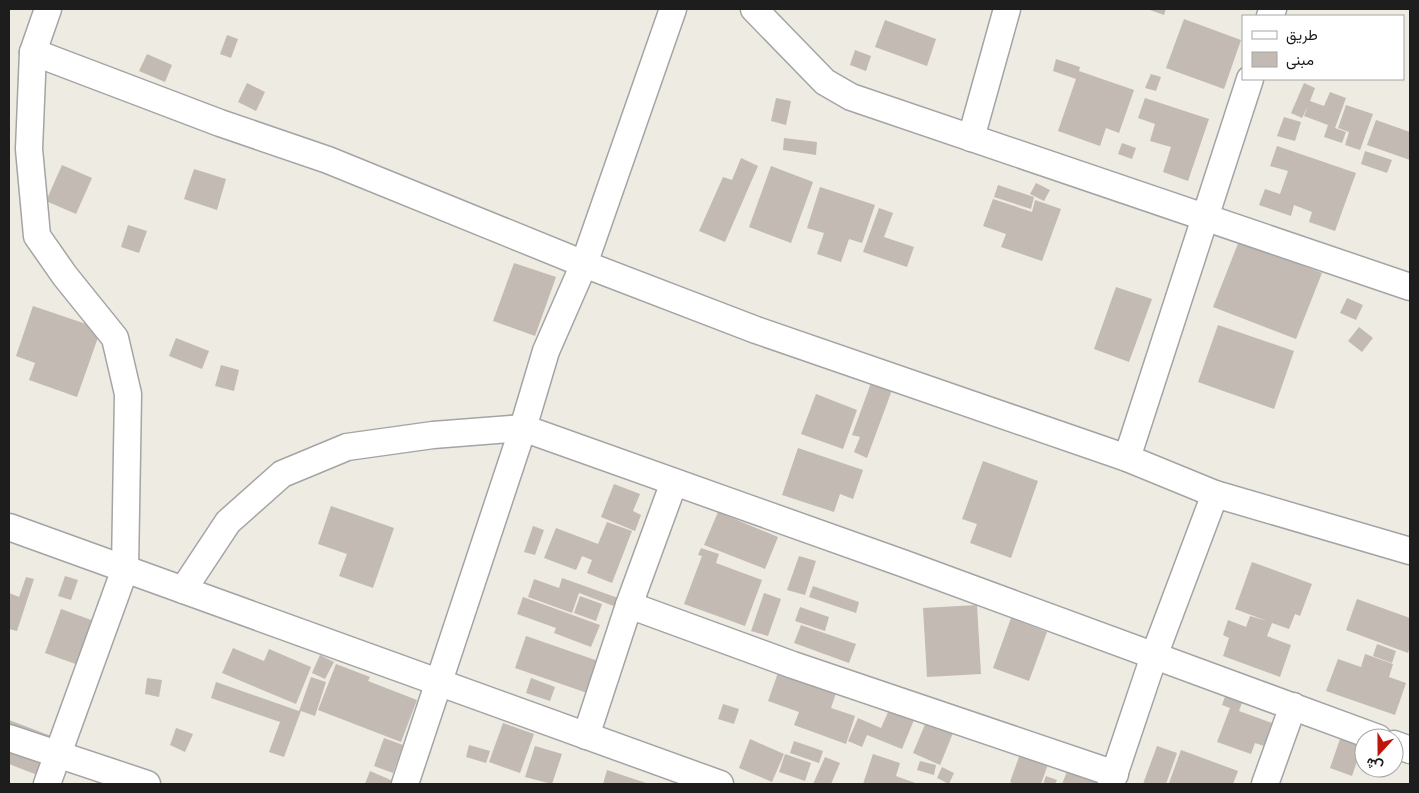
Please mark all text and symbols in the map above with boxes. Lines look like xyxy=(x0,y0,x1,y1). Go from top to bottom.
legend xyxy=(1242,15,1404,80)
text: طريق xyxy=(1286,25,1318,45)
text: مبنى xyxy=(1286,50,1314,70)
north arrow xyxy=(1354,728,1404,778)
text: ش xyxy=(1363,754,1385,777)

